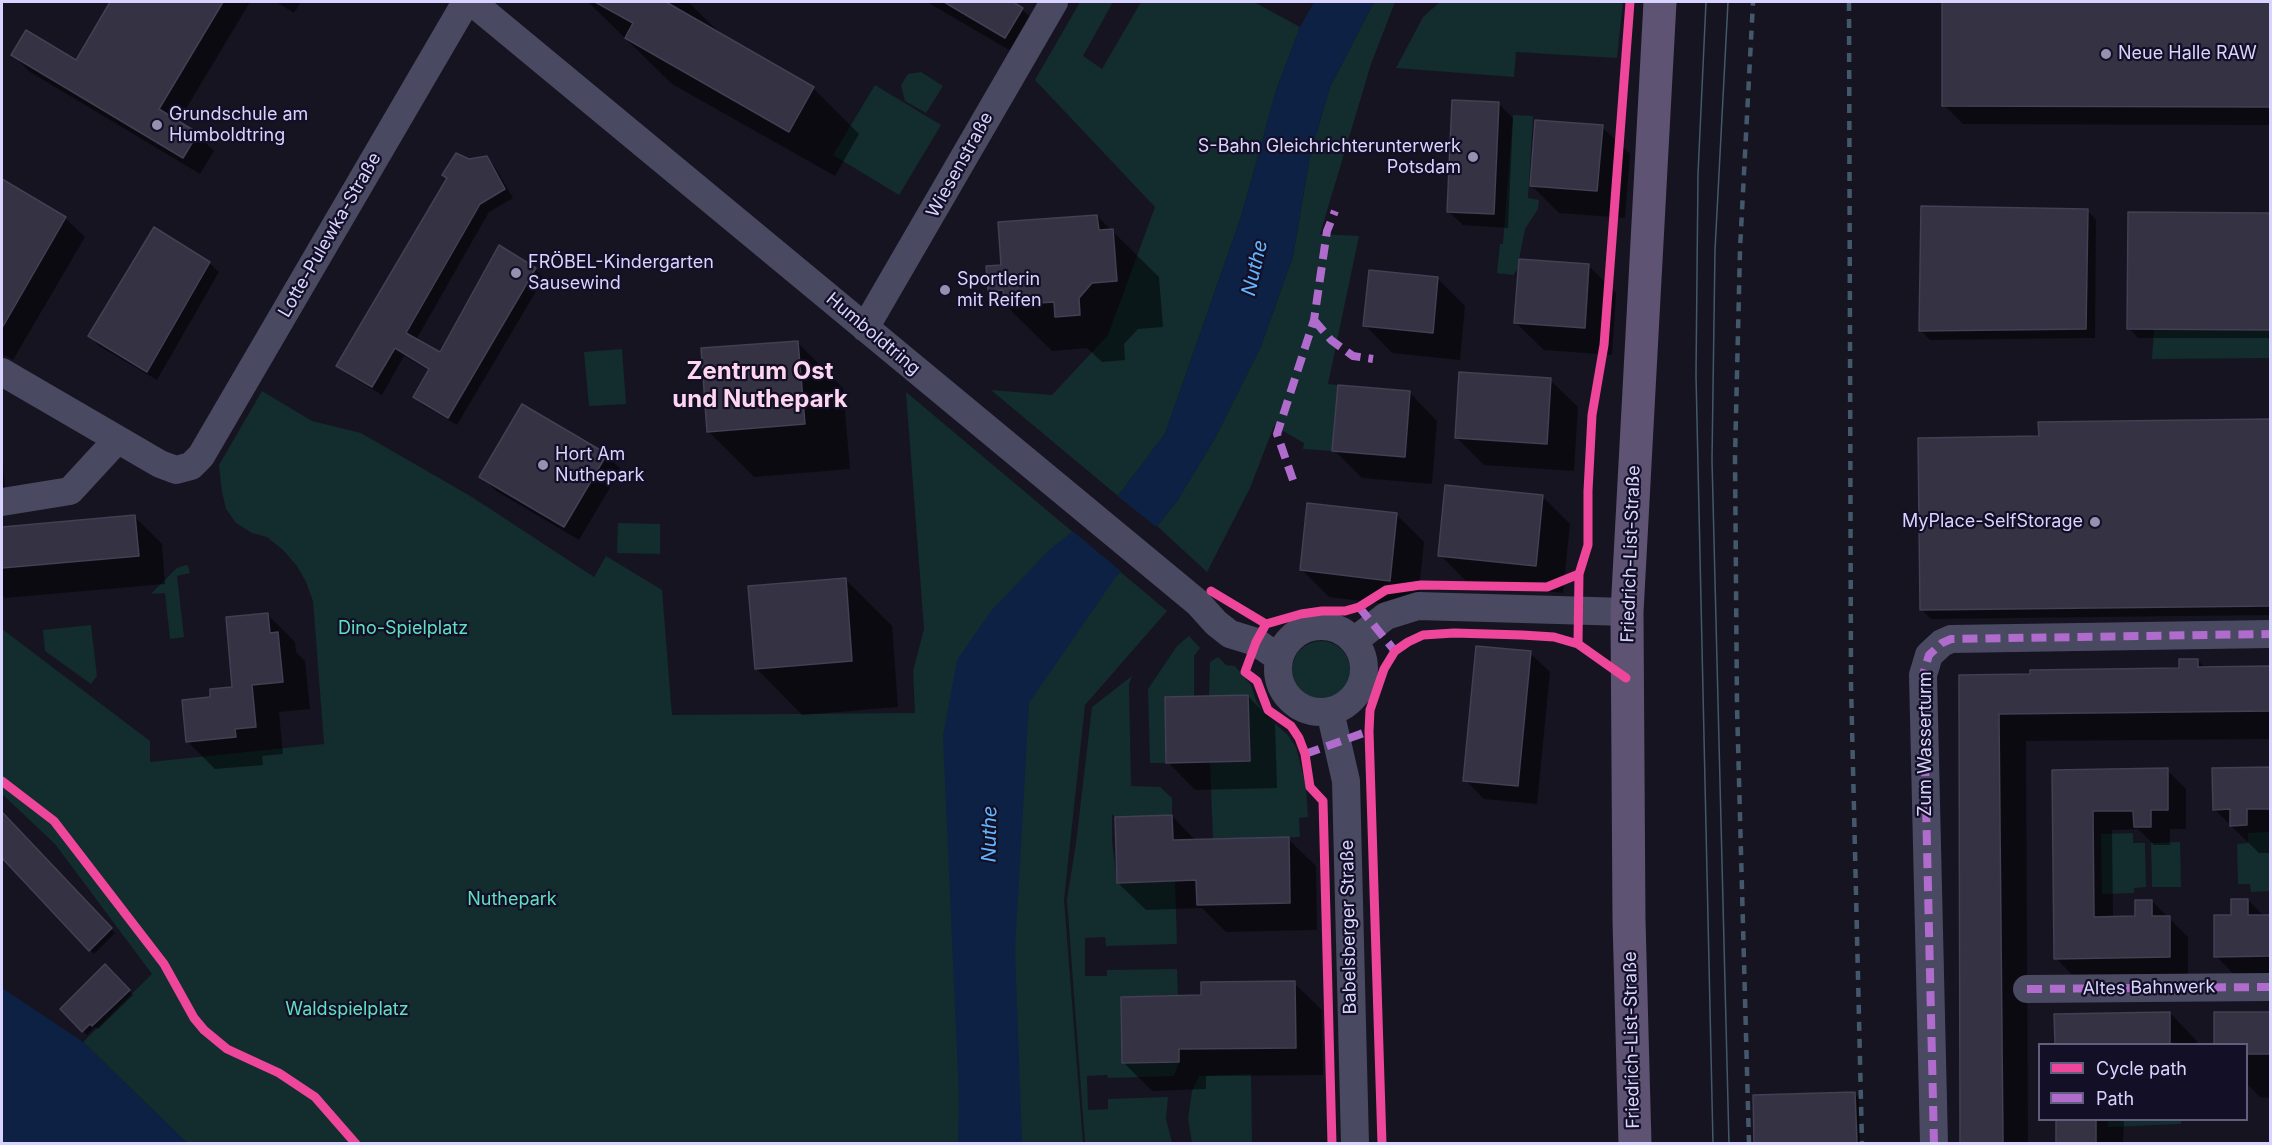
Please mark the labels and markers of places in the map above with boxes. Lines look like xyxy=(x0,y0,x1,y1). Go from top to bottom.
place label: Neue Halle RAW xyxy=(2118,43,2257,65)
marker: Neue Halle RAW xyxy=(2099,47,2113,61)
place label: Grundschule am Humboldtring xyxy=(169,104,308,146)
marker: Grundschule am Humboldtring xyxy=(150,118,164,132)
place label: S-Bahn Gleichrichterunterwerk Potsdam xyxy=(1198,136,1461,178)
marker: S-Bahn Gleichrichterunterwerk Potsdam xyxy=(1466,150,1480,164)
place label: FRÖBEL-Kindergarten Sausewind xyxy=(528,252,714,294)
marker: FRÖBEL-Kindergarten Sausewind xyxy=(509,266,523,280)
place label: Sportlerin mit Reifen xyxy=(957,269,1042,312)
marker: Sportlerin mit Reifen xyxy=(938,283,952,297)
place label: Hort Am Nuthepark xyxy=(555,444,644,486)
marker: Hort Am Nuthepark xyxy=(536,458,550,472)
place label: MyPlace-SelfStorage xyxy=(1902,511,2083,533)
marker: MyPlace-SelfStorage xyxy=(2088,515,2102,529)

